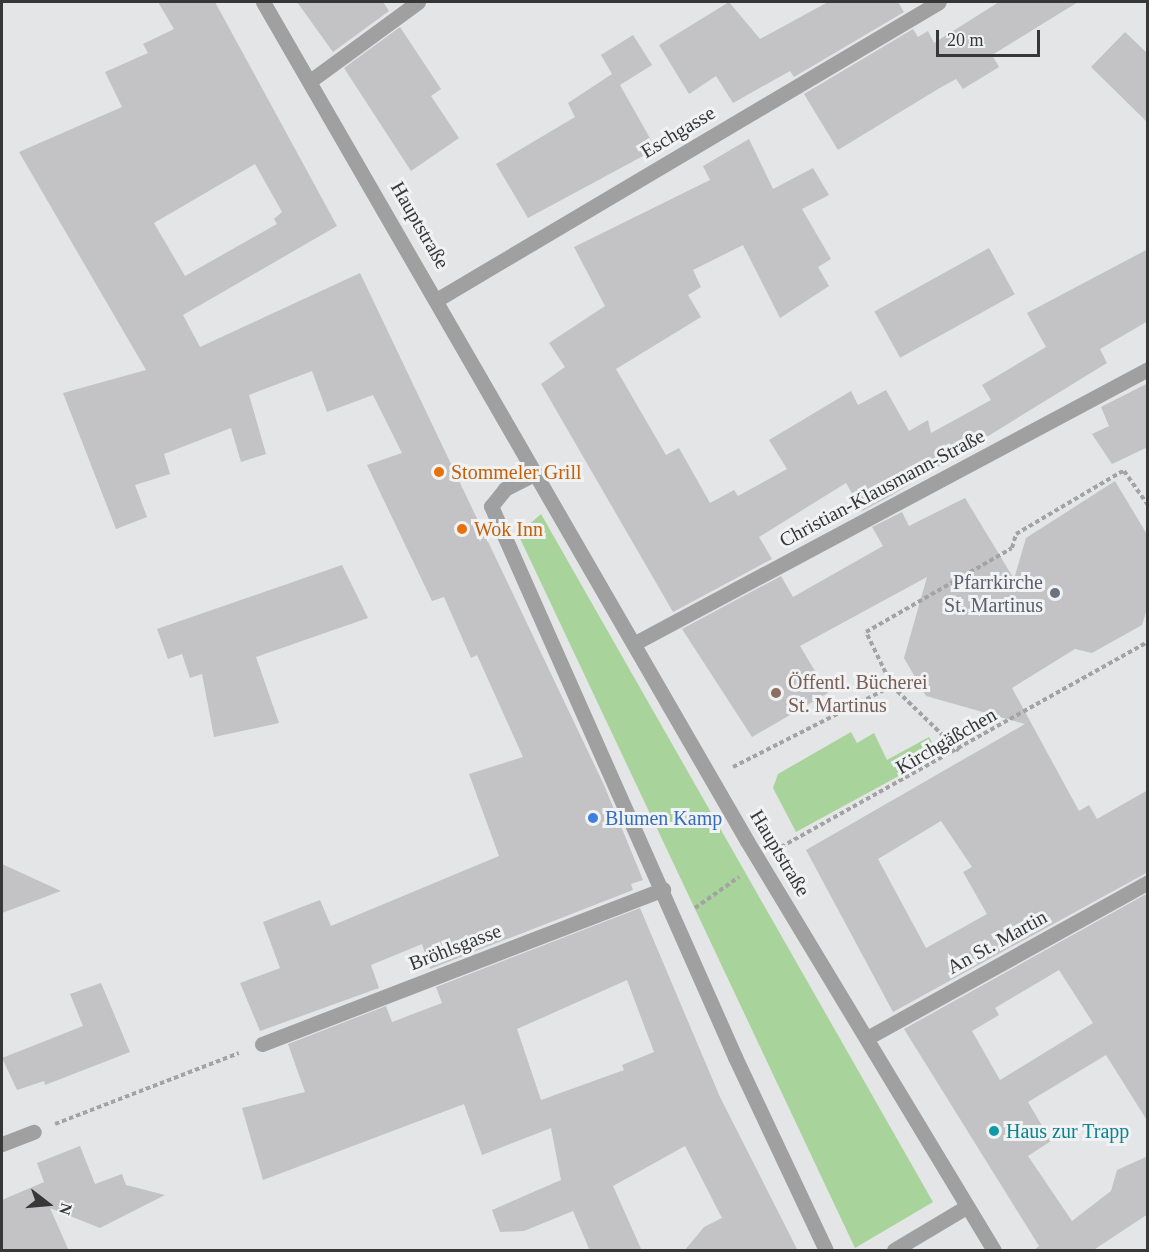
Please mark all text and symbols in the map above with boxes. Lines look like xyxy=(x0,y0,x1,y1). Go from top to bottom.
scale bar xyxy=(939,18,1042,56)
text: 20 m xyxy=(947,30,984,50)
street label: Eschgasse xyxy=(637,101,719,163)
street label: Hauptstraße xyxy=(385,177,455,273)
street label: Christian-Klausmann-Straße xyxy=(775,424,989,552)
place label: Stommeler Grill xyxy=(451,460,582,484)
marker: Stommeler Grill xyxy=(432,465,446,479)
place label: Wok Inn xyxy=(474,517,543,541)
marker: Wok Inn xyxy=(455,522,469,536)
place label: Pfarrkirche St. Martinus xyxy=(944,570,1043,617)
marker: Pfarrkirche St. Martinus xyxy=(1048,586,1062,600)
place label: Öffentl. Bücherei St. Martinus xyxy=(788,670,928,717)
marker: Öffentl. Bücherei St. Martinus xyxy=(769,686,783,700)
street label: Kirchgäßchen xyxy=(891,703,1001,779)
street label: Hauptstraße xyxy=(745,805,815,901)
place label: Blumen Kamp xyxy=(605,806,722,830)
marker: Blumen Kamp xyxy=(586,811,600,825)
street label: An St. Martin xyxy=(943,905,1051,979)
street label: Bröhlsgasse xyxy=(406,918,504,976)
place label: Haus zur Trapp xyxy=(1006,1119,1130,1143)
marker: Haus zur Trapp xyxy=(987,1124,1001,1138)
north arrow xyxy=(18,1174,78,1234)
text: N xyxy=(56,1201,76,1217)

